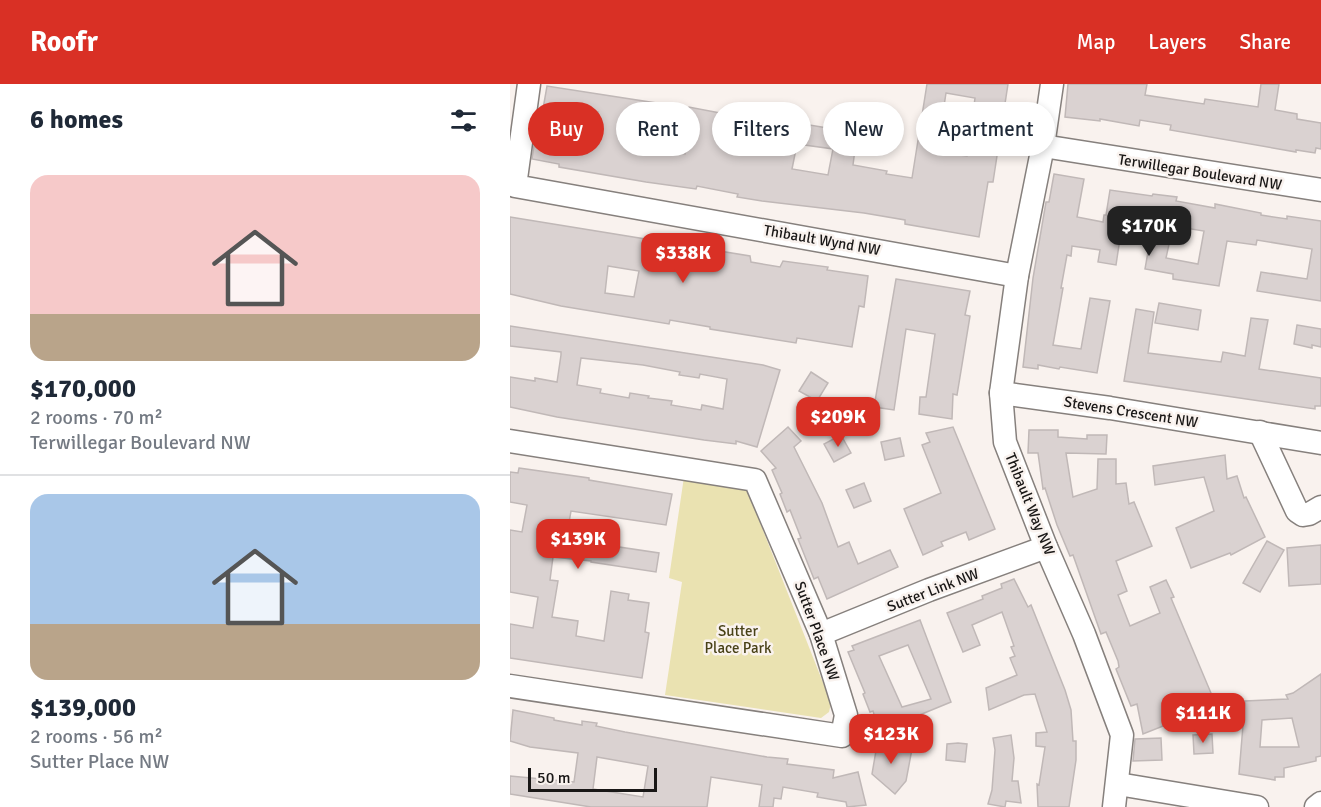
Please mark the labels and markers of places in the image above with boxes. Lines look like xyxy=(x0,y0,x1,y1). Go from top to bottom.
pin: $170K xyxy=(1107,206,1191,257)
pin: $338K xyxy=(641,233,725,284)
pin: $209K xyxy=(796,397,880,448)
pin: $139K xyxy=(536,519,620,570)
pin: $111K xyxy=(1161,693,1245,744)
pin: $123K xyxy=(849,714,933,765)

